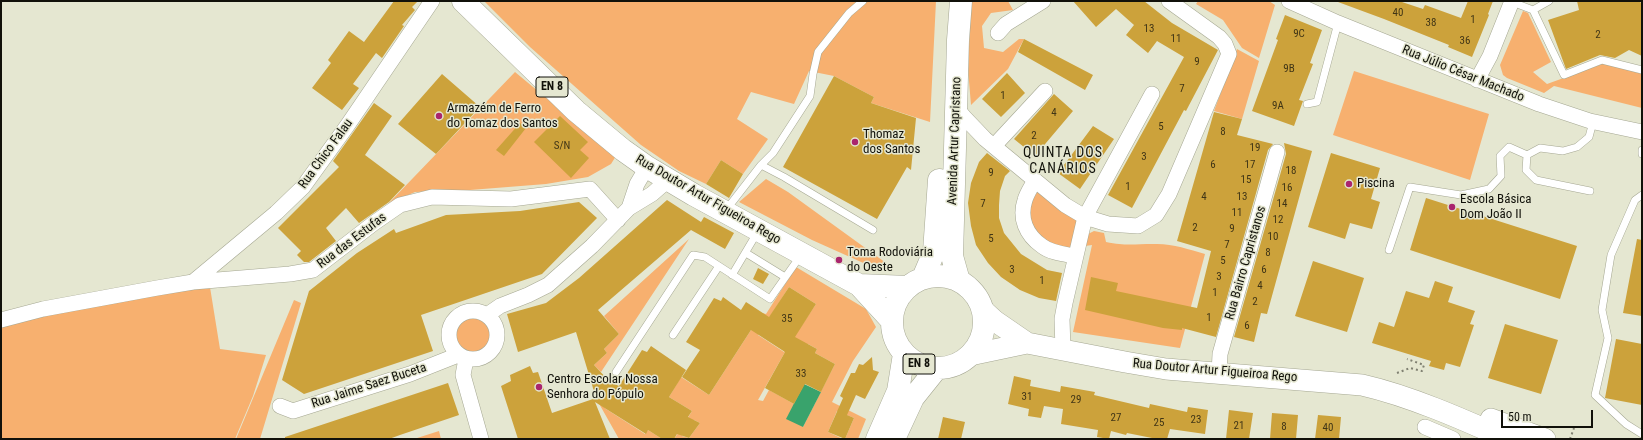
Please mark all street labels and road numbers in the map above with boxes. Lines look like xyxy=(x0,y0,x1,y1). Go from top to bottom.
street label: Rua Júlio César Machado xyxy=(1400,42,1526,106)
road number: EN 8 xyxy=(536,77,568,97)
street label: Avenida Artur Capristano xyxy=(945,77,965,205)
street label: Rua Chico Falau xyxy=(296,116,356,192)
street label: Rua Doutor Artur Figueiroa Rego xyxy=(633,152,783,248)
street label: Rua Bairro Capristanos xyxy=(1222,204,1270,322)
street label: Rua das Estufas xyxy=(314,210,390,272)
road number: EN 8 xyxy=(903,354,935,374)
street label: Rua Doutor Artur Figueiroa Rego xyxy=(1132,356,1298,386)
street label: Rua Jaime Saez Buceta xyxy=(309,360,429,412)

